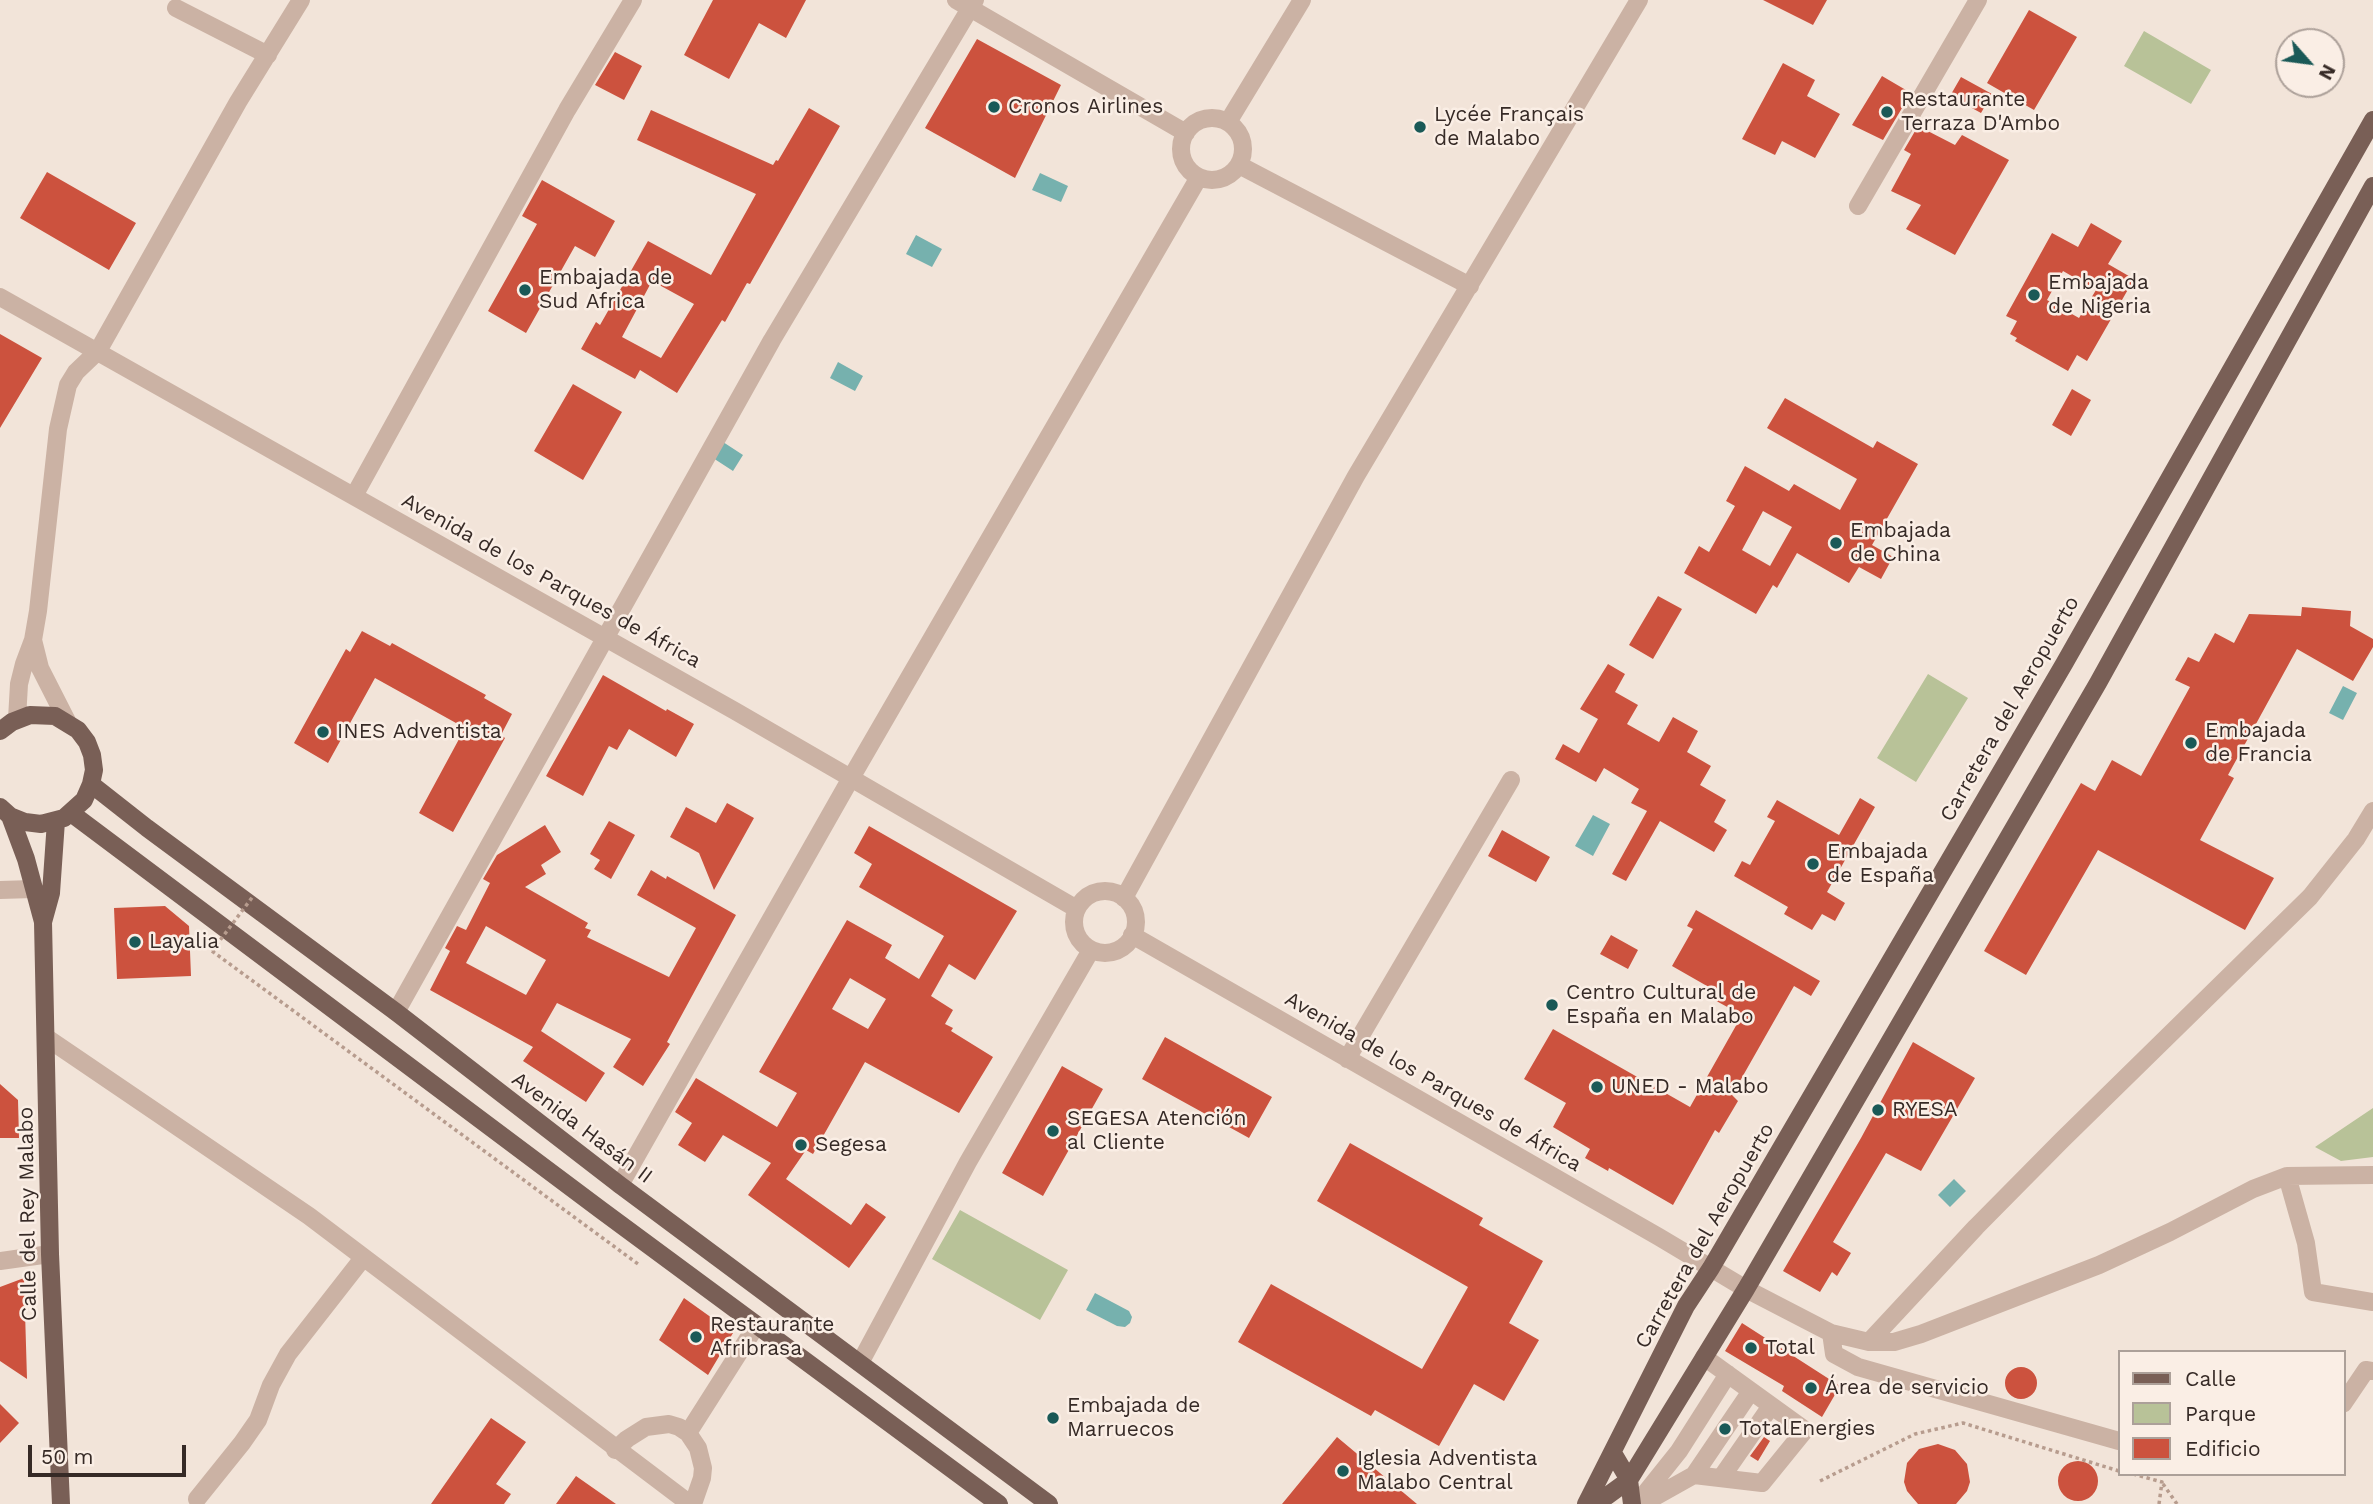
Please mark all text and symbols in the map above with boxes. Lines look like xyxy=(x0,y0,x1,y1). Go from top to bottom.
north arrow xyxy=(2275,28,2345,98)
text: N xyxy=(2314,61,2341,84)
place label: Restaurante Terraza D'Ambo xyxy=(1901,87,2060,137)
place label: Cronos Airlines xyxy=(1008,94,1163,120)
marker: Cronos Airlines xyxy=(986,99,1002,115)
place label: Lycée Français de Malabo xyxy=(1434,102,1584,152)
marker: Restaurante Terraza D'Ambo xyxy=(1879,104,1895,120)
marker: Lycée Français de Malabo xyxy=(1412,119,1428,135)
place label: Embajada de Sud Africa xyxy=(539,265,672,315)
place label: Embajada de Nigeria xyxy=(2048,270,2151,320)
marker: Embajada de Sud Africa xyxy=(517,282,533,298)
marker: Embajada de Nigeria xyxy=(2026,287,2042,303)
street label: Avenida de los Parques de África xyxy=(397,488,705,674)
place label: Embajada de China xyxy=(1850,518,1951,568)
marker: Embajada de China xyxy=(1828,535,1844,551)
street label: Carretera del Aeropuerto xyxy=(1935,592,2085,826)
place label: Embajada de Francia xyxy=(2205,718,2312,768)
place label: INES Adventista xyxy=(337,719,502,745)
marker: INES Adventista xyxy=(315,724,331,740)
marker: Embajada de Francia xyxy=(2183,735,2199,751)
place label: Embajada de España xyxy=(1827,839,1934,889)
marker: Embajada de España xyxy=(1805,856,1821,872)
place label: Layalia xyxy=(149,929,219,955)
marker: Layalia xyxy=(127,934,143,950)
place label: Centro Cultural de España en Malabo xyxy=(1566,980,1756,1030)
street label: Avenida de los Parques de África xyxy=(1280,987,1586,1177)
marker: Centro Cultural de España en Malabo xyxy=(1544,997,1560,1013)
street label: Avenida Hasán II xyxy=(507,1067,657,1189)
place label: UNED - Malabo xyxy=(1611,1074,1769,1100)
marker: UNED - Malabo xyxy=(1589,1079,1605,1095)
place label: RYESA xyxy=(1892,1097,1958,1123)
marker: RYESA xyxy=(1870,1102,1886,1118)
place label: SEGESA Atención al Cliente xyxy=(1067,1106,1246,1156)
street label: Calle del Rey Malabo xyxy=(14,1107,42,1321)
street label: Carretera del Aeropuerto xyxy=(1630,1119,1780,1353)
marker: SEGESA Atención al Cliente xyxy=(1045,1123,1061,1139)
place label: Segesa xyxy=(815,1132,887,1158)
marker: Segesa xyxy=(793,1137,809,1153)
place label: Restaurante Afribrasa xyxy=(710,1312,834,1362)
marker: Restaurante Afribrasa xyxy=(688,1329,704,1345)
place label: Total xyxy=(1765,1335,1815,1361)
marker: Total xyxy=(1743,1340,1759,1356)
legend xyxy=(2118,1350,2345,1476)
text: Calle xyxy=(2185,1366,2236,1391)
place label: Área de servicio xyxy=(1825,1375,1989,1401)
marker: Área de servicio xyxy=(1803,1380,1819,1396)
place label: Embajada de Marruecos xyxy=(1067,1393,1200,1443)
text: Parque xyxy=(2185,1401,2256,1426)
marker: Embajada de Marruecos xyxy=(1045,1410,1061,1426)
place label: TotalEnergies xyxy=(1739,1416,1875,1442)
marker: TotalEnergies xyxy=(1717,1421,1733,1437)
scale bar xyxy=(32,1430,189,1474)
text: Edificio xyxy=(2185,1436,2261,1461)
text: 50 m xyxy=(41,1444,93,1469)
place label: Iglesia Adventista Malabo Central xyxy=(1357,1446,1537,1496)
marker: Iglesia Adventista Malabo Central xyxy=(1335,1463,1351,1479)

